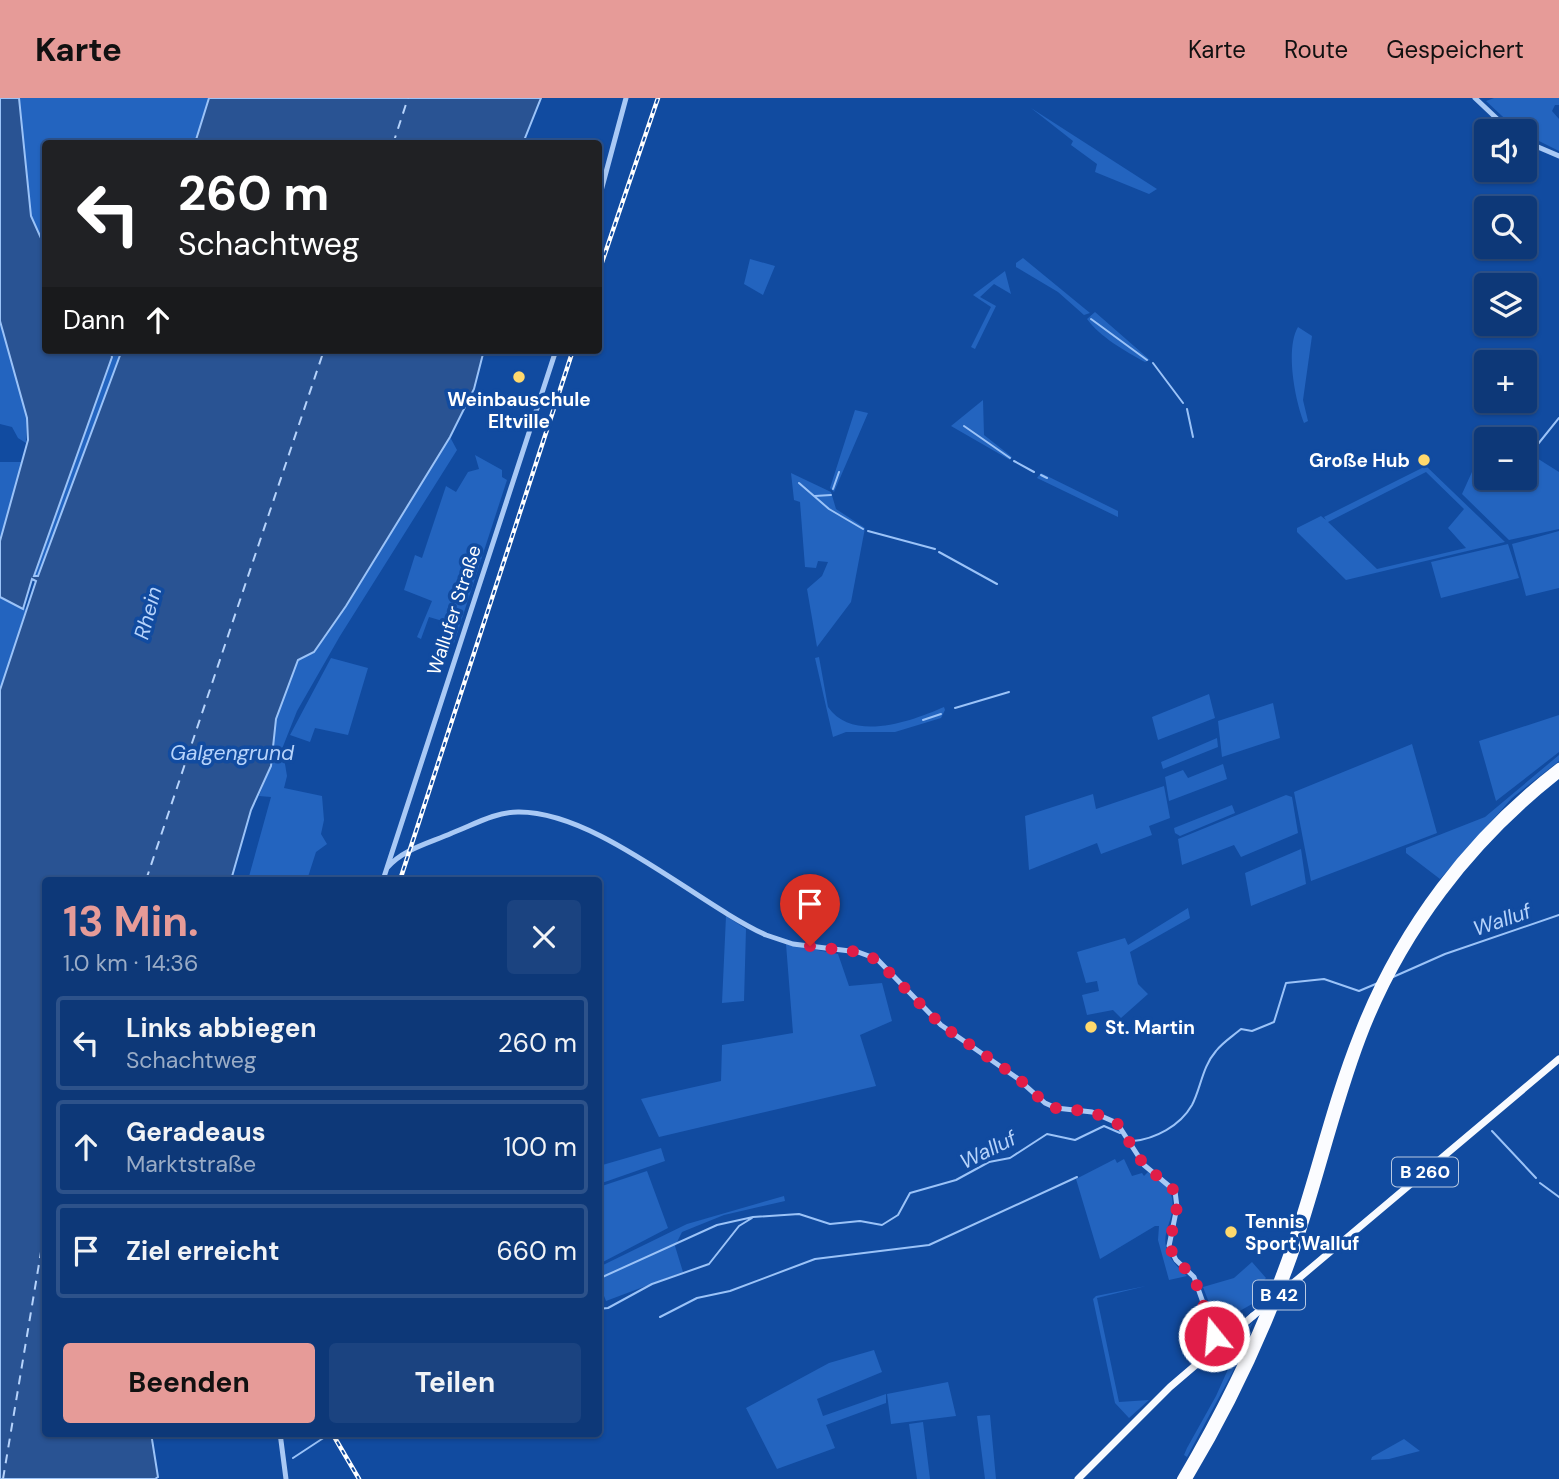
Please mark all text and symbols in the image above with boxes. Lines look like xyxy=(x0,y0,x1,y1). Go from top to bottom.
text: Karte xyxy=(35,28,122,71)
text: Karte xyxy=(1188,34,1246,65)
text: Route xyxy=(1284,34,1348,65)
text: Gespeichert xyxy=(1386,34,1524,65)
map controls xyxy=(1474,119,1537,490)
button: sound xyxy=(1474,119,1537,182)
text: 260 m xyxy=(178,161,329,225)
icon: left xyxy=(63,168,154,259)
button: search xyxy=(1474,196,1537,259)
text: Schachtweg xyxy=(178,223,360,265)
button: layers xyxy=(1474,273,1537,336)
icon: ahead xyxy=(139,301,177,339)
text: Dann xyxy=(63,303,125,337)
button: + xyxy=(1474,350,1537,413)
marker: Weinbauschule Eltville xyxy=(511,369,527,385)
place label: Weinbauschule Eltville xyxy=(447,387,591,434)
button: − xyxy=(1474,427,1537,490)
place label: Große Hub xyxy=(1309,448,1410,473)
marker: Große Hub xyxy=(1416,452,1432,468)
street label: Wallufer Straße xyxy=(421,542,487,678)
water label: Rhein xyxy=(128,583,168,643)
water label: Galgengrund xyxy=(170,739,295,767)
pin xyxy=(780,874,840,946)
icon: arrive xyxy=(791,885,829,923)
text: 13 Min. xyxy=(63,894,199,949)
water label: Walluf xyxy=(1469,897,1536,943)
button: close xyxy=(507,900,581,974)
text: 1.0 km · 14:36 xyxy=(63,948,198,978)
text: Links abbiegen xyxy=(126,1011,316,1045)
place label: St. Martin xyxy=(1105,1015,1195,1040)
marker: St. Martin xyxy=(1083,1019,1099,1035)
icon: left xyxy=(67,1024,105,1062)
text: 260 m xyxy=(498,1026,577,1060)
text: Schachtweg xyxy=(126,1045,257,1075)
text: Geradeaus xyxy=(126,1115,266,1149)
water label: Walluf xyxy=(955,1124,1022,1176)
icon: ahead xyxy=(67,1128,105,1166)
text: 100 m xyxy=(503,1130,577,1164)
text: Marktstraße xyxy=(126,1149,256,1179)
road number: B 260 xyxy=(1392,1157,1458,1186)
place label: Tennis Sport Walluf xyxy=(1245,1209,1359,1256)
marker: Tennis Sport Walluf xyxy=(1223,1224,1239,1240)
icon: arrive xyxy=(67,1232,105,1270)
text: Ziel erreicht xyxy=(126,1234,279,1268)
text: 660 m xyxy=(496,1234,577,1268)
road number: B 42 xyxy=(1253,1280,1305,1310)
position arrow xyxy=(1177,1299,1251,1373)
button: Beenden xyxy=(63,1343,315,1423)
button: Teilen xyxy=(329,1343,581,1423)

